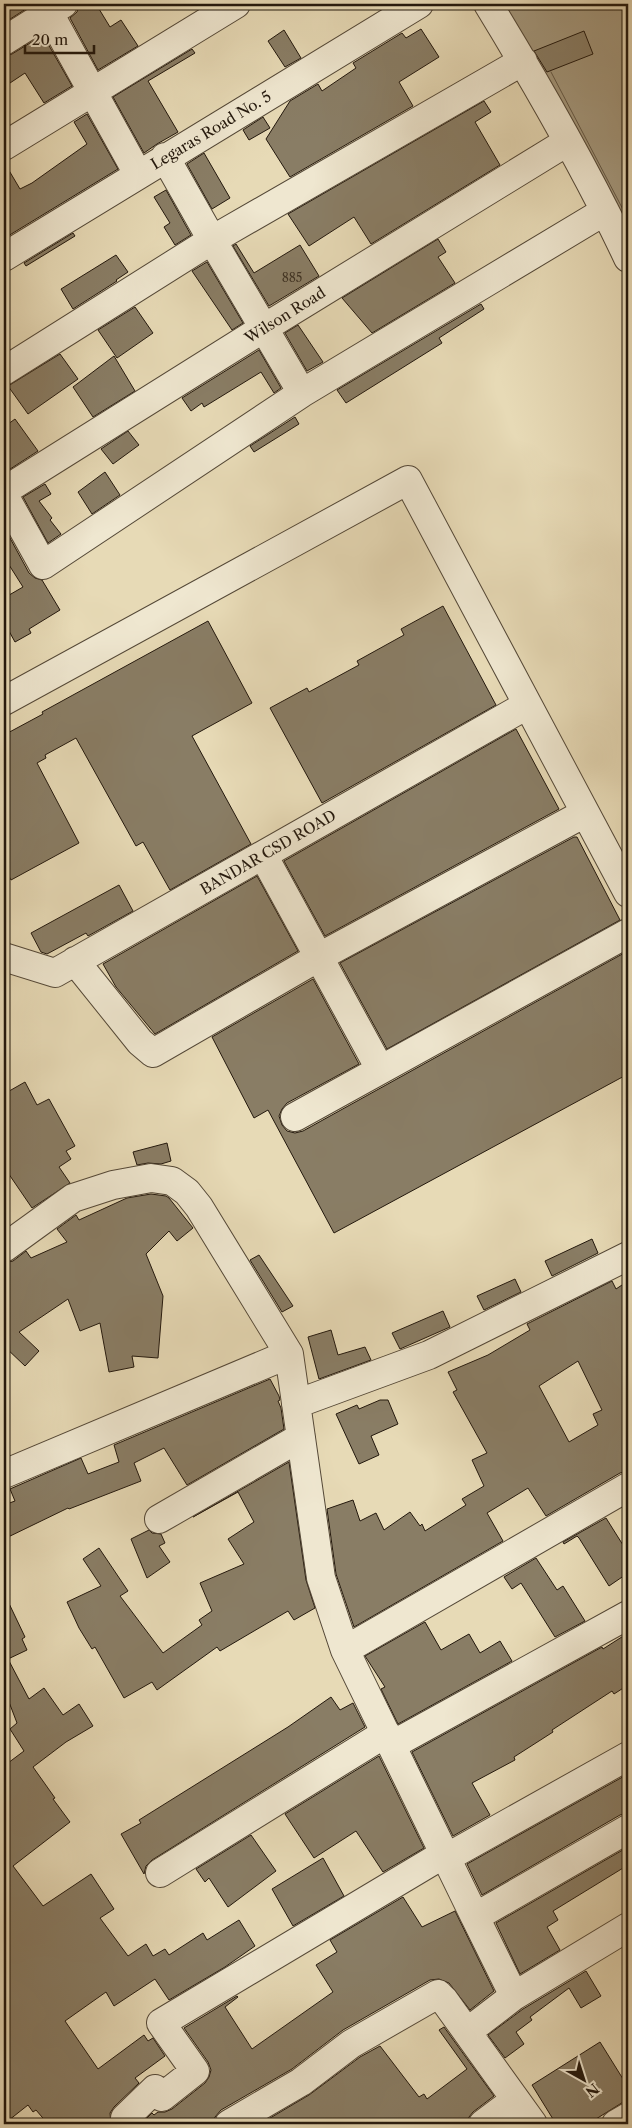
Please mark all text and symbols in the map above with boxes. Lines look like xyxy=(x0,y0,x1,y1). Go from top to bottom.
scale bar xyxy=(25,22,94,54)
text: 20 m xyxy=(32,30,68,49)
street label: Legaras Road No. 5 xyxy=(147,87,275,173)
house number: 885 xyxy=(282,270,302,285)
street label: Wilson Road xyxy=(240,283,329,348)
street label: BANDAR CSD ROAD xyxy=(197,805,339,899)
north arrow xyxy=(560,2056,610,2106)
text: N xyxy=(582,2079,603,2101)

